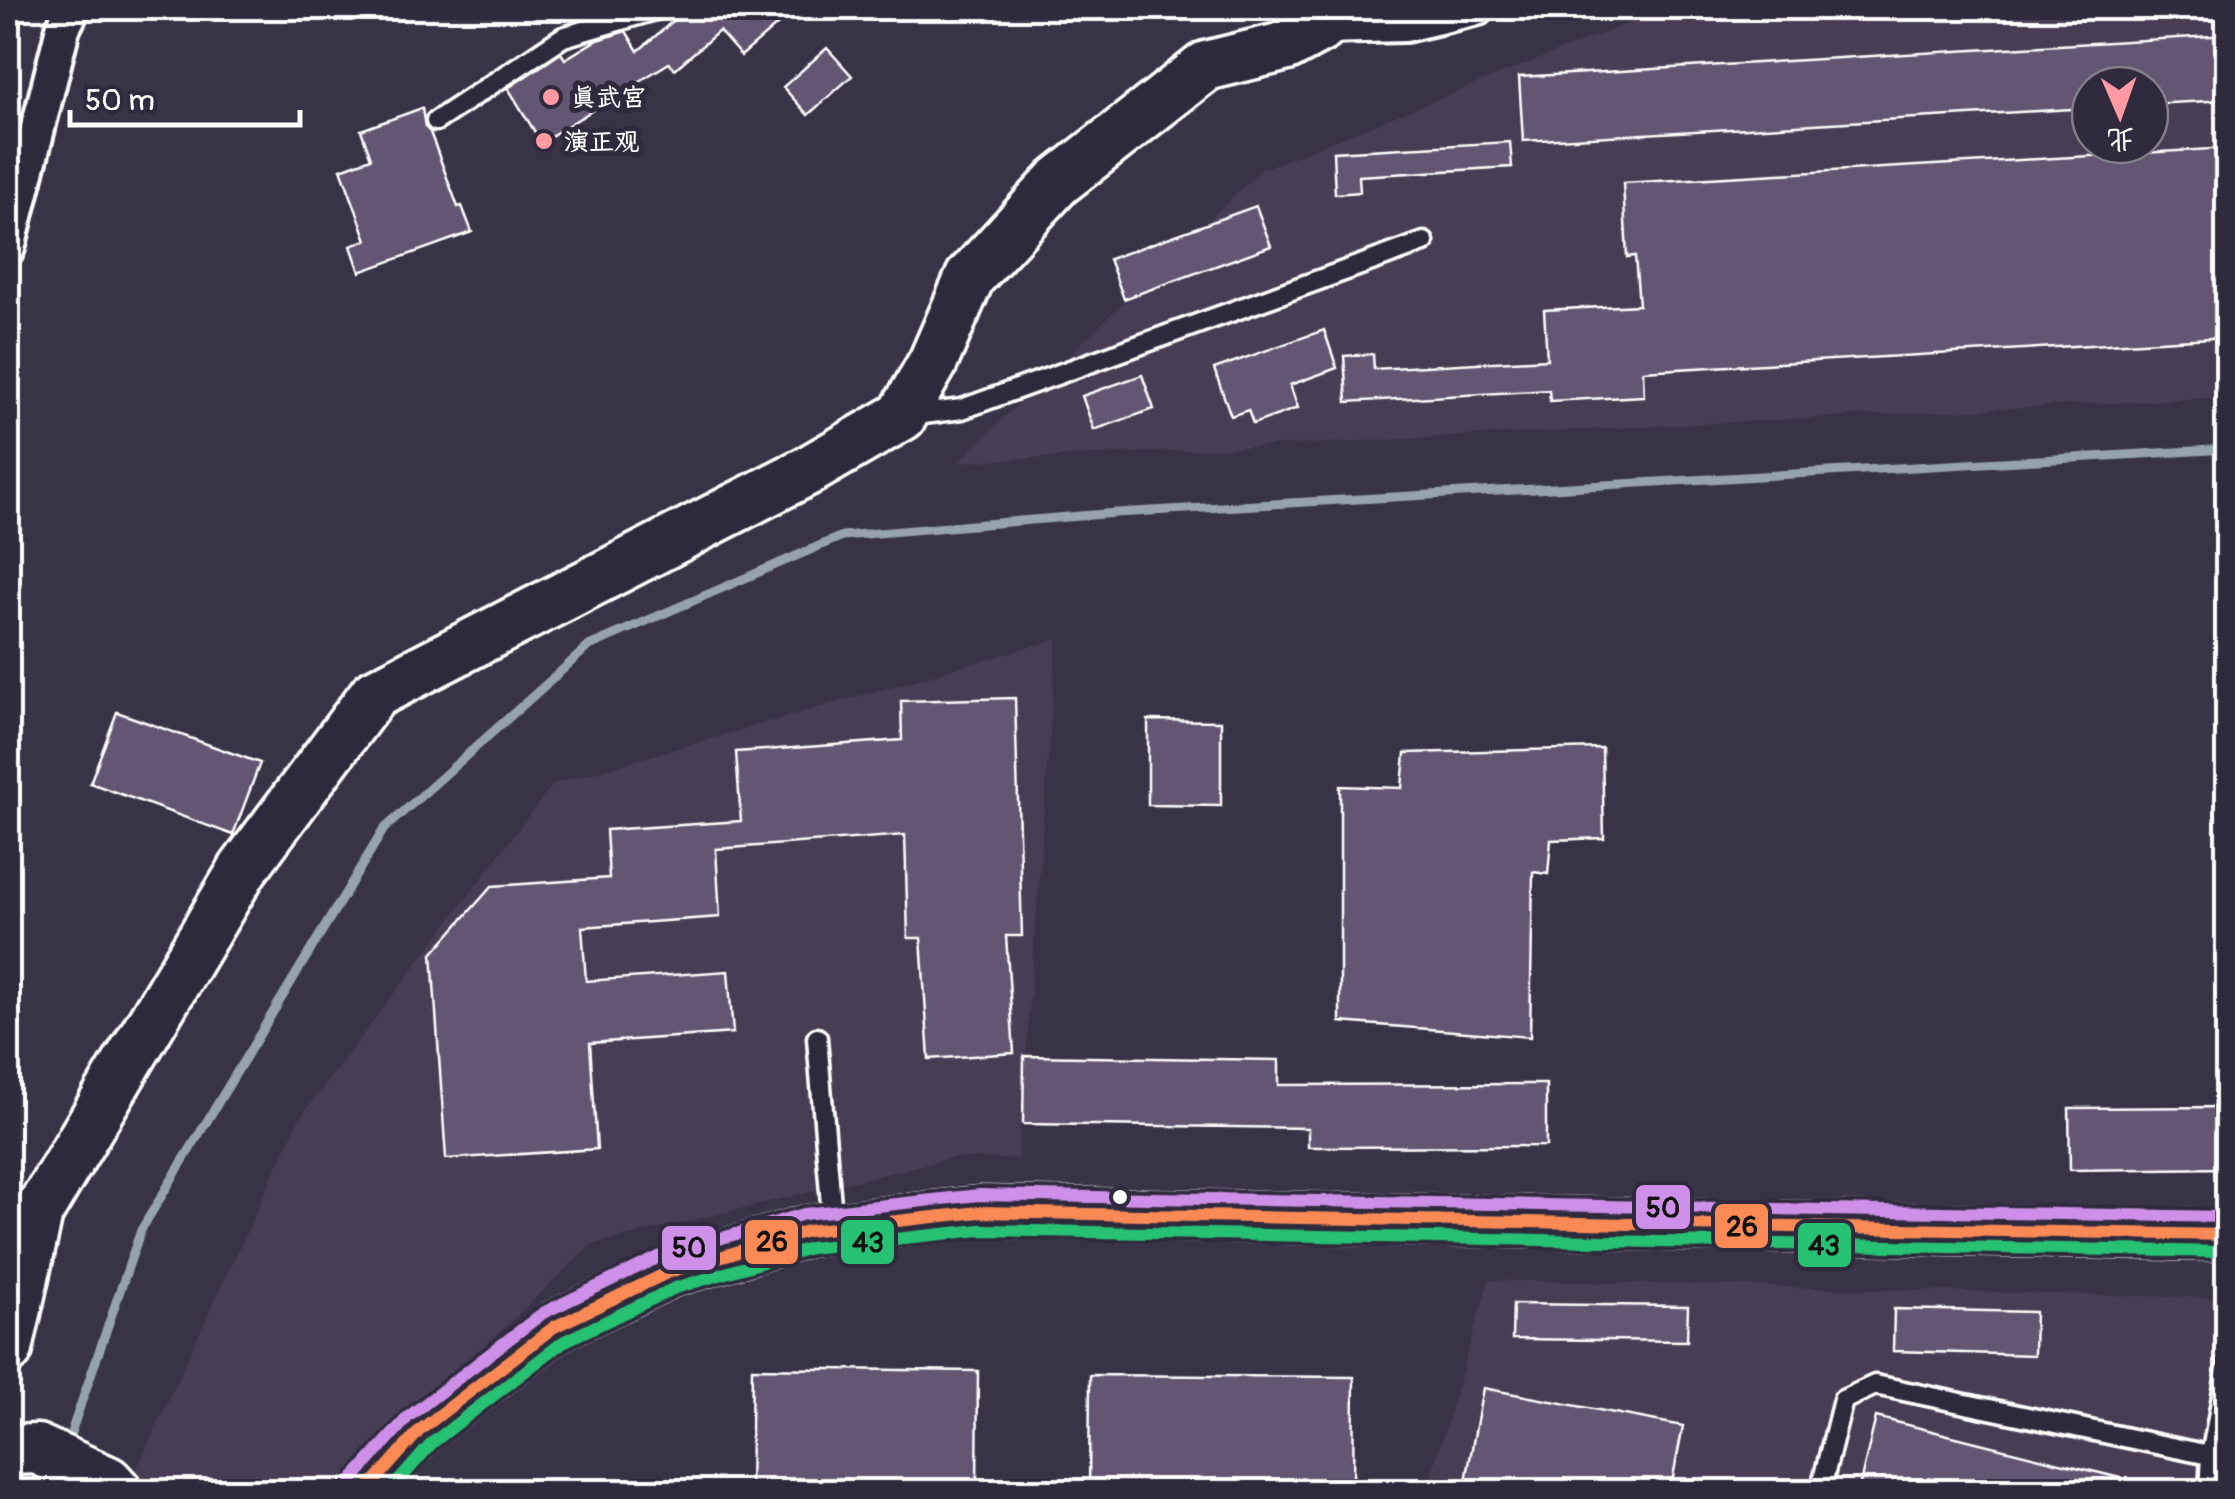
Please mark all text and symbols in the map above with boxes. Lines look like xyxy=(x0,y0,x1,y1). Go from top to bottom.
scale bar xyxy=(70,65,300,127)
north arrow xyxy=(2070,65,2170,165)
text: 50 m xyxy=(85,82,155,119)
place label: 真武宫 xyxy=(571,83,646,114)
marker: 真武宫 xyxy=(540,86,562,108)
text: 北 xyxy=(2106,121,2135,156)
place label: 演正观 xyxy=(564,127,639,158)
marker: 演正观 xyxy=(533,130,555,152)
line badge: 50 xyxy=(1634,1183,1692,1231)
unlabelled marker xyxy=(1110,1187,1130,1207)
text: 50 xyxy=(1646,1191,1680,1226)
line badge: 26 xyxy=(1713,1202,1770,1250)
text: 26 xyxy=(1726,1210,1758,1245)
line badge: 26 xyxy=(743,1218,800,1266)
line badge: 43 xyxy=(839,1218,896,1266)
line badge: 43 xyxy=(1796,1221,1853,1269)
line badge: 50 xyxy=(660,1224,718,1272)
text: 26 xyxy=(756,1225,788,1260)
text: 43 xyxy=(852,1226,884,1261)
text: 43 xyxy=(1808,1229,1840,1264)
text: 50 xyxy=(672,1231,706,1266)

